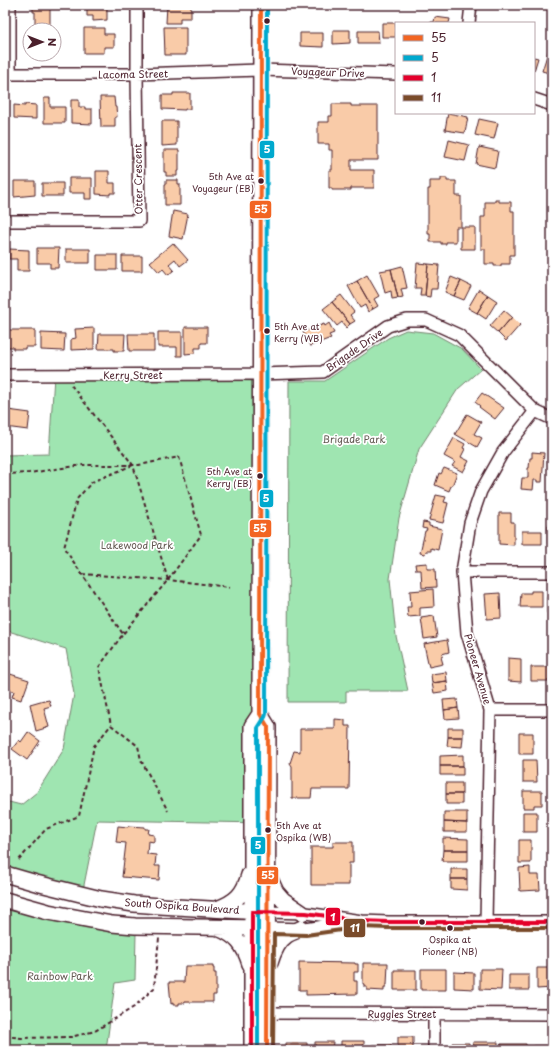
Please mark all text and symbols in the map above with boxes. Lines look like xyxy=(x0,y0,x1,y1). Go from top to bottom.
unlabelled marker xyxy=(262,16,272,26)
north arrow xyxy=(22,22,62,62)
legend xyxy=(395,22,535,114)
text: 55 xyxy=(431,28,446,46)
text: N xyxy=(44,38,61,47)
text: 5 xyxy=(431,48,439,66)
street label: Voyageur Drive xyxy=(291,63,365,81)
street label: Lacoma Street xyxy=(98,65,168,82)
text: 1 xyxy=(431,68,436,86)
text: 11 xyxy=(431,88,441,106)
line badge: 5 xyxy=(259,140,275,159)
text: 5 xyxy=(263,140,271,157)
street label: Otter Crescent xyxy=(129,144,146,214)
place label: 5th Ave at Voyageur (EB) xyxy=(192,169,254,195)
marker: 5th Ave at Voyageur (EB) xyxy=(256,176,266,186)
line badge: 55 xyxy=(249,200,272,219)
text: 55 xyxy=(254,200,268,217)
place label: 5th Ave at Kerry (WB) xyxy=(274,319,323,345)
street label: Brigade Drive xyxy=(322,324,385,375)
marker: 5th Ave at Kerry (WB) xyxy=(262,326,272,336)
street label: Kerry Street xyxy=(103,367,163,383)
park label: Brigade Park xyxy=(323,431,385,446)
place label: 5th Ave at Kerry (EB) xyxy=(206,464,252,490)
marker: 5th Ave at Kerry (EB) xyxy=(255,471,265,481)
line badge: 5 xyxy=(259,489,274,508)
text: 5 xyxy=(262,489,270,506)
line badge: 55 xyxy=(249,519,272,538)
text: 55 xyxy=(253,519,267,536)
park label: Lakewood Park xyxy=(101,537,173,552)
street label: Pioneer Avenue xyxy=(461,632,496,706)
place label: 5th Ave at Ospika (WB) xyxy=(276,818,331,844)
marker: 5th Ave at Ospika (WB) xyxy=(263,825,273,835)
line badge: 5 xyxy=(250,836,266,855)
text: 5 xyxy=(254,836,262,853)
line badge: 55 xyxy=(256,866,279,885)
text: 55 xyxy=(261,866,275,883)
street label: South Ospika Boulevard xyxy=(124,894,240,917)
line badge: 1 xyxy=(325,907,341,926)
text: 1 xyxy=(330,908,336,925)
unlabelled marker xyxy=(417,917,427,927)
line badge: 11 xyxy=(343,918,366,938)
text: 11 xyxy=(350,919,360,936)
marker: Ospika at Pioneer (NB) xyxy=(445,923,455,933)
place label: Ospika at Pioneer (NB) xyxy=(422,932,478,958)
park label: Rainbow Park xyxy=(27,968,93,983)
street label: Ruggles Street xyxy=(368,1006,436,1021)

